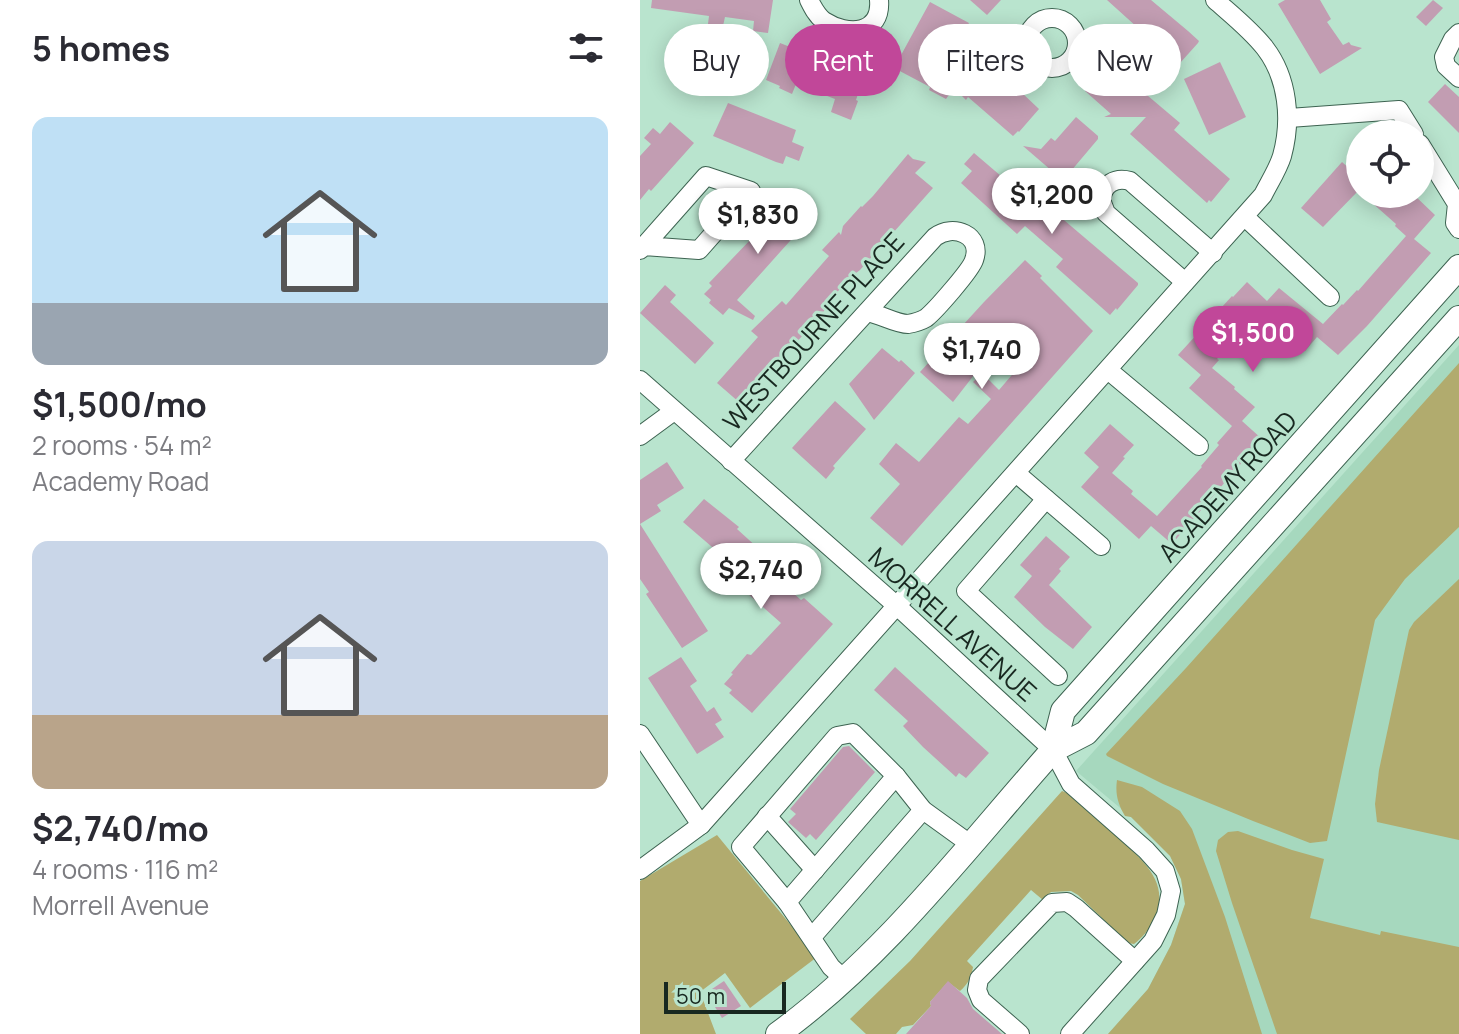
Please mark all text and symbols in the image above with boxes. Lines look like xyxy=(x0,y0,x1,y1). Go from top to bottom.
chip: Buy xyxy=(664,24,769,96)
chip: Rent xyxy=(785,24,902,96)
chip: Filters xyxy=(918,24,1052,96)
chip: New xyxy=(1068,24,1181,96)
text: 5 homes xyxy=(32,25,170,71)
icon: filters xyxy=(564,26,608,70)
map controls xyxy=(1346,120,1434,208)
button: locate xyxy=(1346,120,1434,208)
pin: $1,200 xyxy=(987,168,1117,236)
icon: home xyxy=(248,169,392,313)
text: $1,200 xyxy=(1010,176,1094,212)
pin: $1,830 xyxy=(693,188,823,256)
text: $1,830 xyxy=(717,196,799,232)
street label: WESTBOURNE PLACE xyxy=(714,224,912,438)
pin: $1,500 xyxy=(1188,306,1318,374)
text: $1,500 xyxy=(1211,314,1295,350)
pin: $1,740 xyxy=(917,323,1047,391)
text: $1,740 xyxy=(942,331,1022,367)
text: $1,500/mo xyxy=(32,381,207,427)
street label: ACADEMY ROAD xyxy=(1149,403,1305,569)
text: 2 rooms · 54 m² xyxy=(32,427,212,463)
text: Academy Road xyxy=(32,463,210,499)
street label: MORRELL AVENUE xyxy=(861,539,1045,709)
pin: $2,740 xyxy=(696,543,826,611)
text: $2,740 xyxy=(718,551,804,587)
icon: home xyxy=(248,593,392,737)
text: $2,740/mo xyxy=(32,805,209,851)
text: 4 rooms · 116 m² xyxy=(32,851,218,887)
text: Morrell Avenue xyxy=(32,887,209,923)
scale bar xyxy=(664,978,786,1014)
text: 50 m xyxy=(676,981,725,1011)

